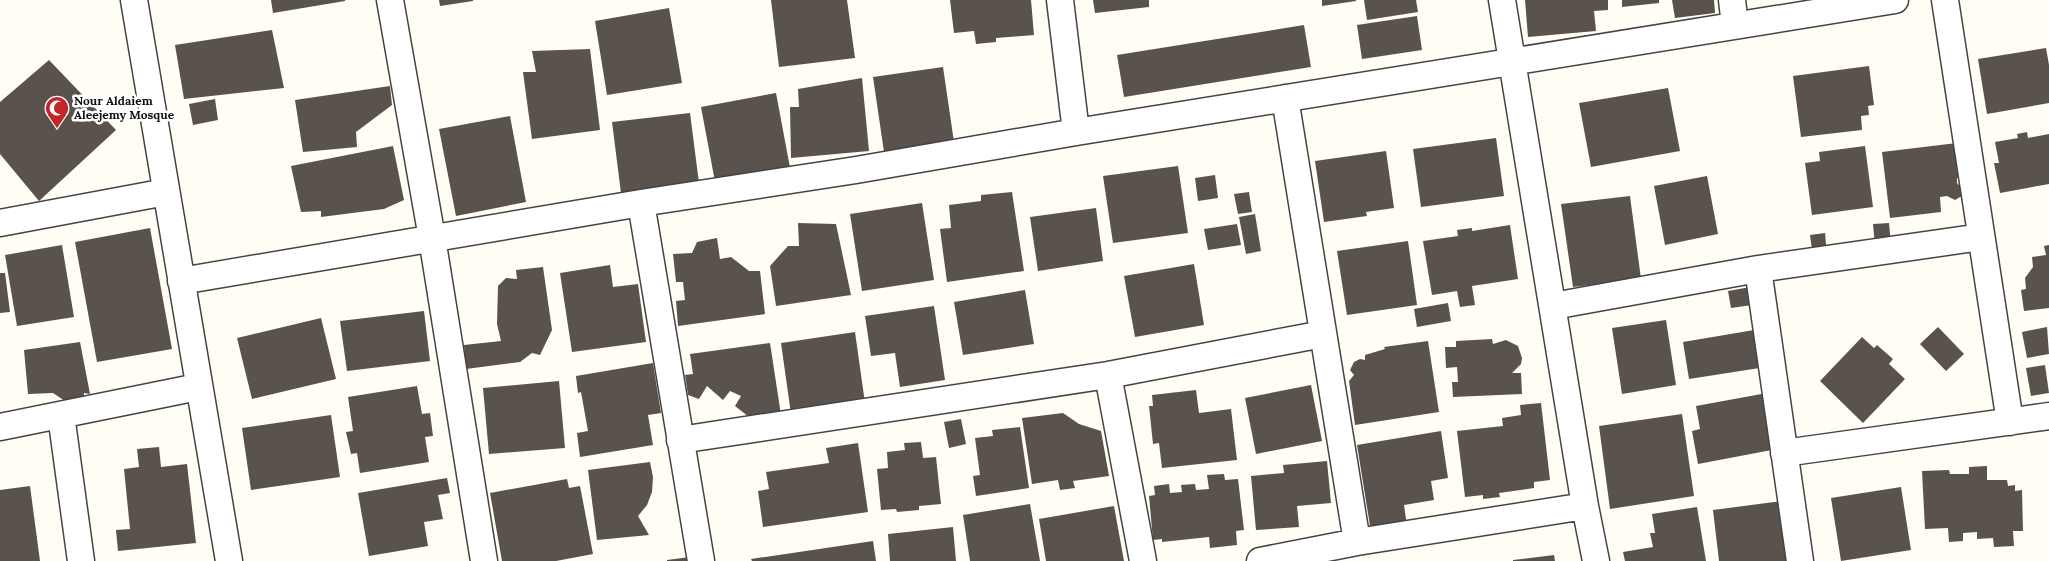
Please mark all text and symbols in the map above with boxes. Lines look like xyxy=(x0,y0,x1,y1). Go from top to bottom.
place label: Nour Aldaiem Aleejemy Mosque xyxy=(74,93,175,122)
mosque icon: Nour Aldaiem Aleejemy Mosque xyxy=(44,95,70,129)

